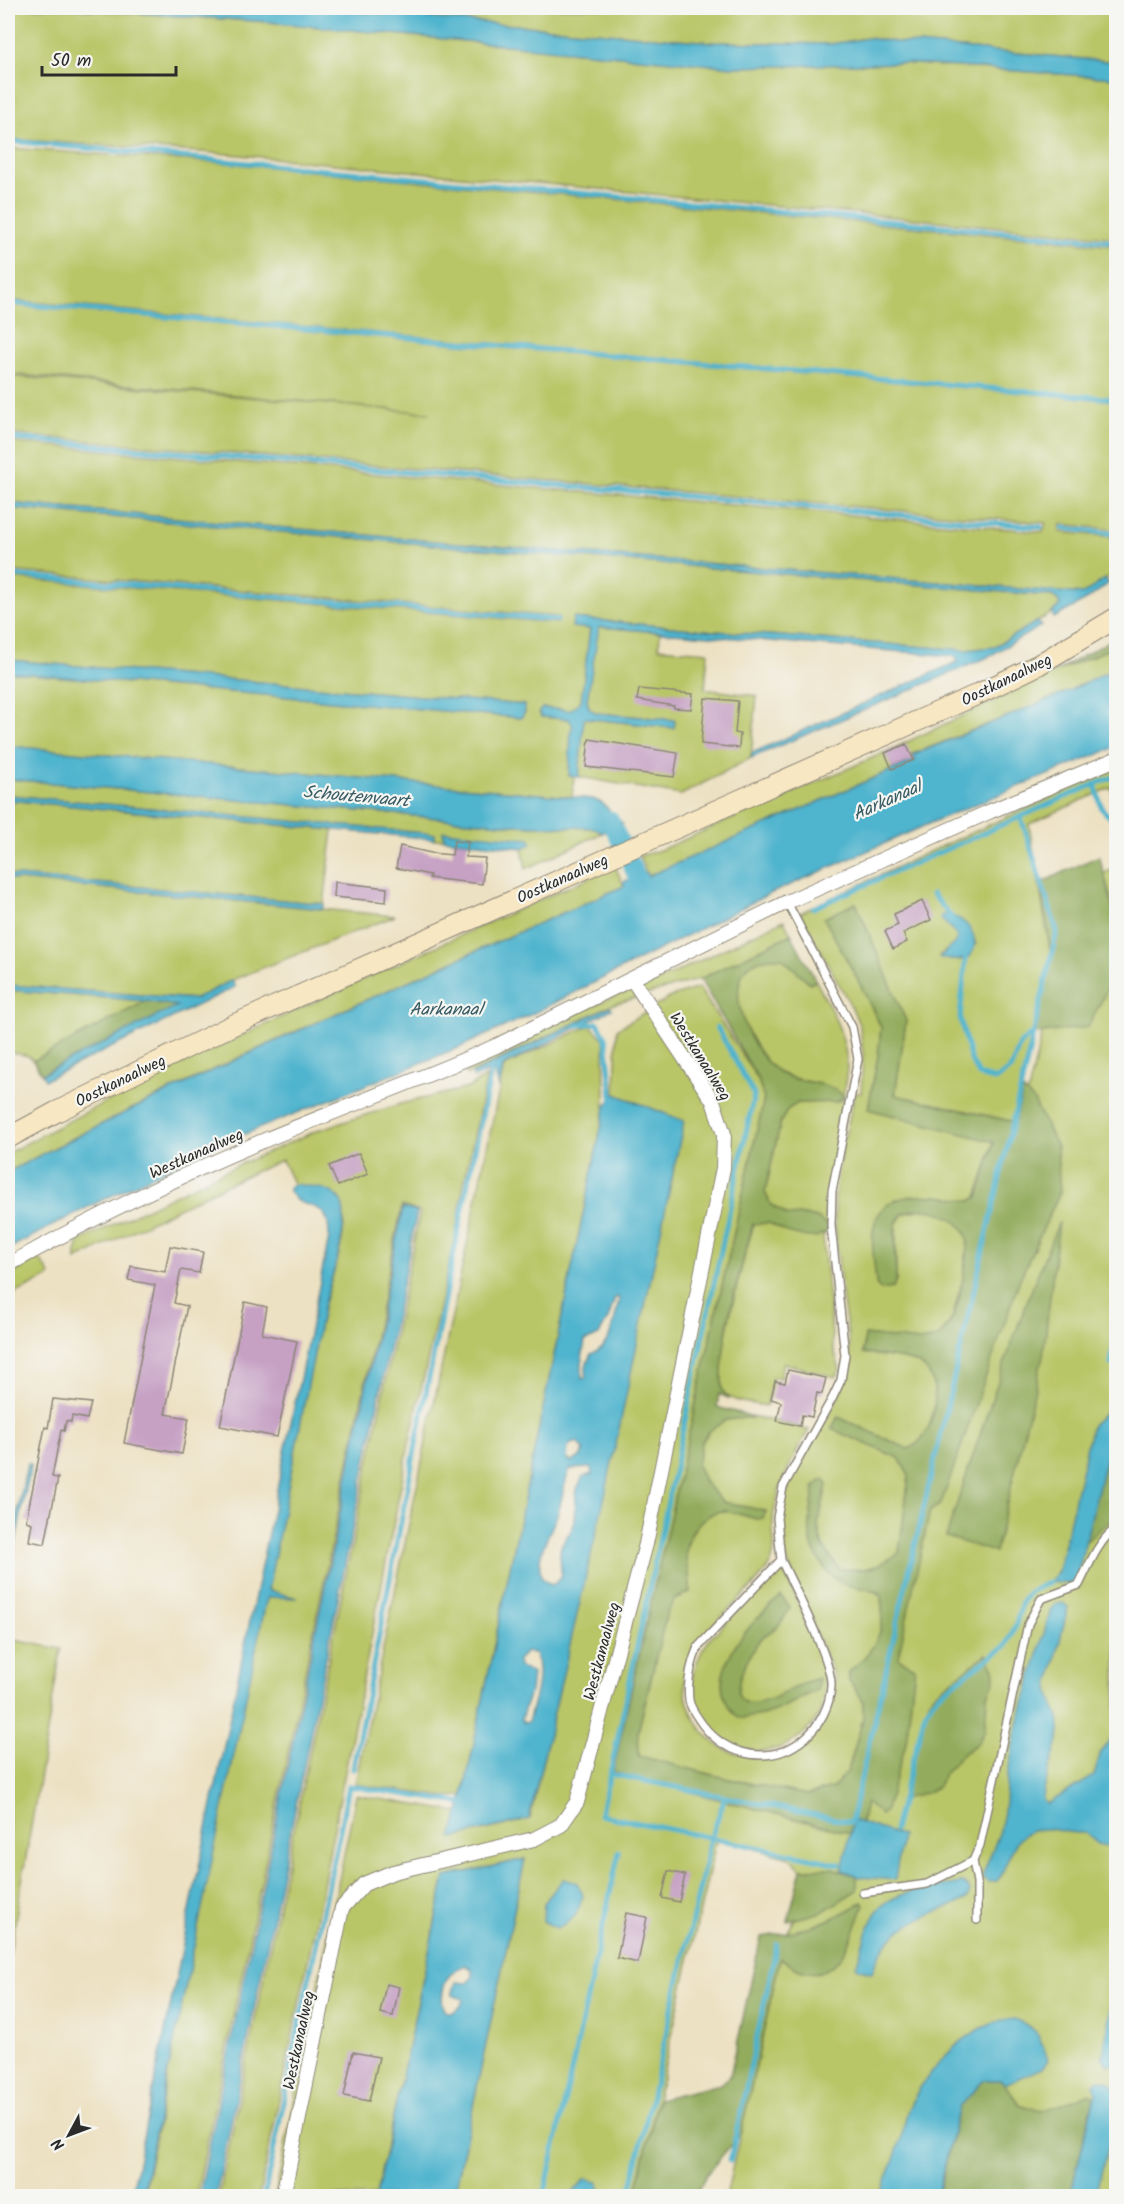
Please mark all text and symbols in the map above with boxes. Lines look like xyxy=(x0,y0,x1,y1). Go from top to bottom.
scale bar xyxy=(42,39,176,77)
text: 50 m xyxy=(51,47,91,76)
street label: Oostkanaalweg xyxy=(957,648,1056,713)
water label: Aarkanaal xyxy=(848,772,930,829)
water label: Schoutenvaart xyxy=(302,778,413,817)
street label: Oostkanaalweg xyxy=(513,848,613,911)
water label: Aarkanaal xyxy=(409,996,486,1025)
street label: Westkanaalweg xyxy=(662,1007,737,1106)
street label: Oostkanaalweg xyxy=(71,1049,170,1114)
street label: Westkanaalweg xyxy=(145,1122,248,1186)
street label: Westkanaalweg xyxy=(577,1599,628,1703)
street label: Westkanaalweg xyxy=(277,1988,322,2092)
north arrow xyxy=(39,2105,99,2165)
text: N xyxy=(46,2132,72,2156)

